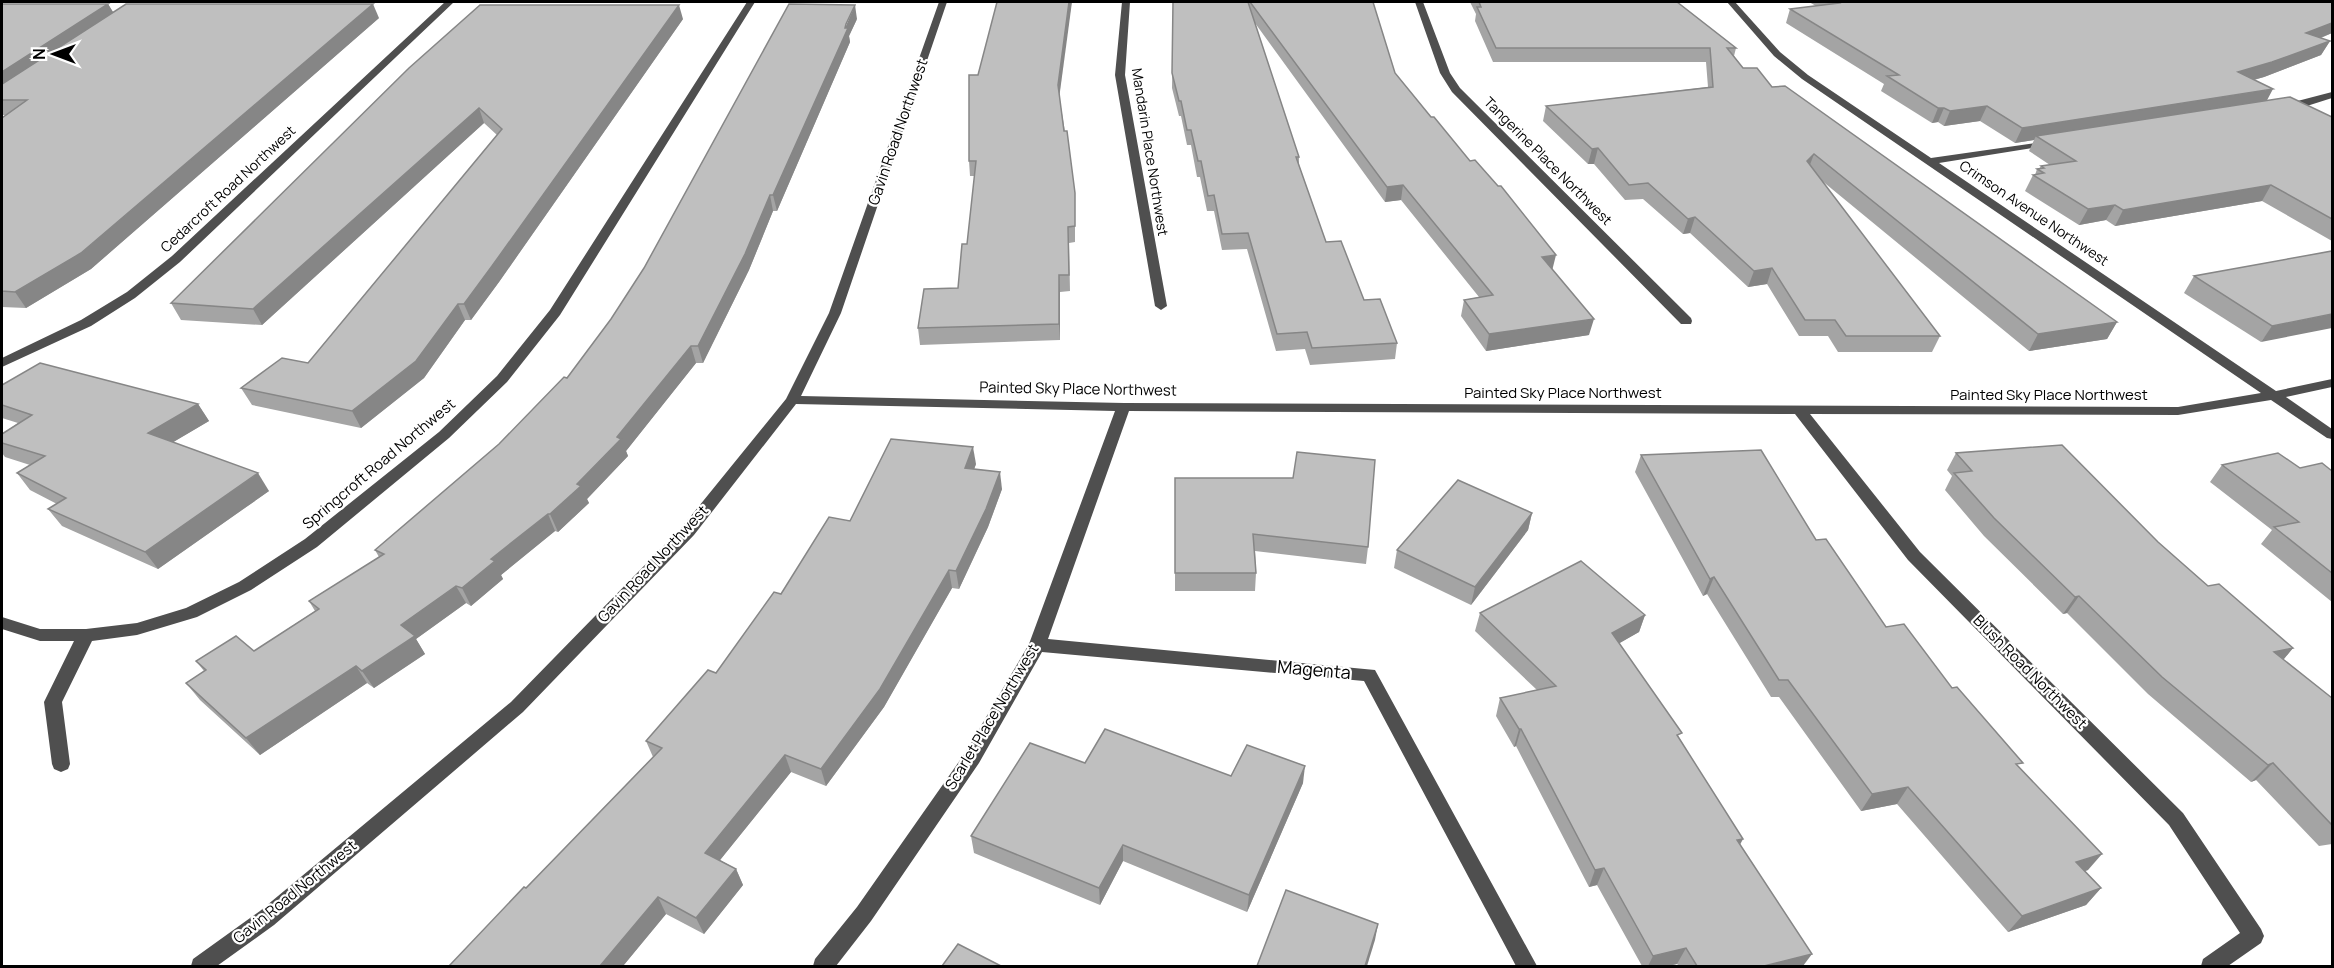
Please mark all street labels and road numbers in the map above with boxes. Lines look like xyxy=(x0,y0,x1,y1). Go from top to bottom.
street label: Gavin Road Northwest xyxy=(863,56,932,208)
street label: Mandarin Place Northwest xyxy=(1128,67,1173,238)
street label: Tangerine Place Northwest xyxy=(1480,92,1617,229)
street label: Cedarcroft Road Northwest xyxy=(156,121,299,256)
street label: Crimson Avenue Northwest xyxy=(1956,155,2113,270)
street label: Painted Sky Place Northwest xyxy=(979,376,1177,401)
street label: Painted Sky Place Northwest xyxy=(1464,382,1662,403)
street label: Painted Sky Place Northwest xyxy=(1950,384,2148,405)
street label: Springcroft Road Northwest xyxy=(298,393,460,534)
street label: Gavin Road Northwest xyxy=(593,500,713,627)
street label: Blush Road Northwest xyxy=(1969,610,2092,733)
street label: Scarlet Place Northwest xyxy=(940,640,1043,794)
street label: Magenta xyxy=(1276,654,1352,684)
street label: Gavin Road Northwest xyxy=(228,835,361,948)

